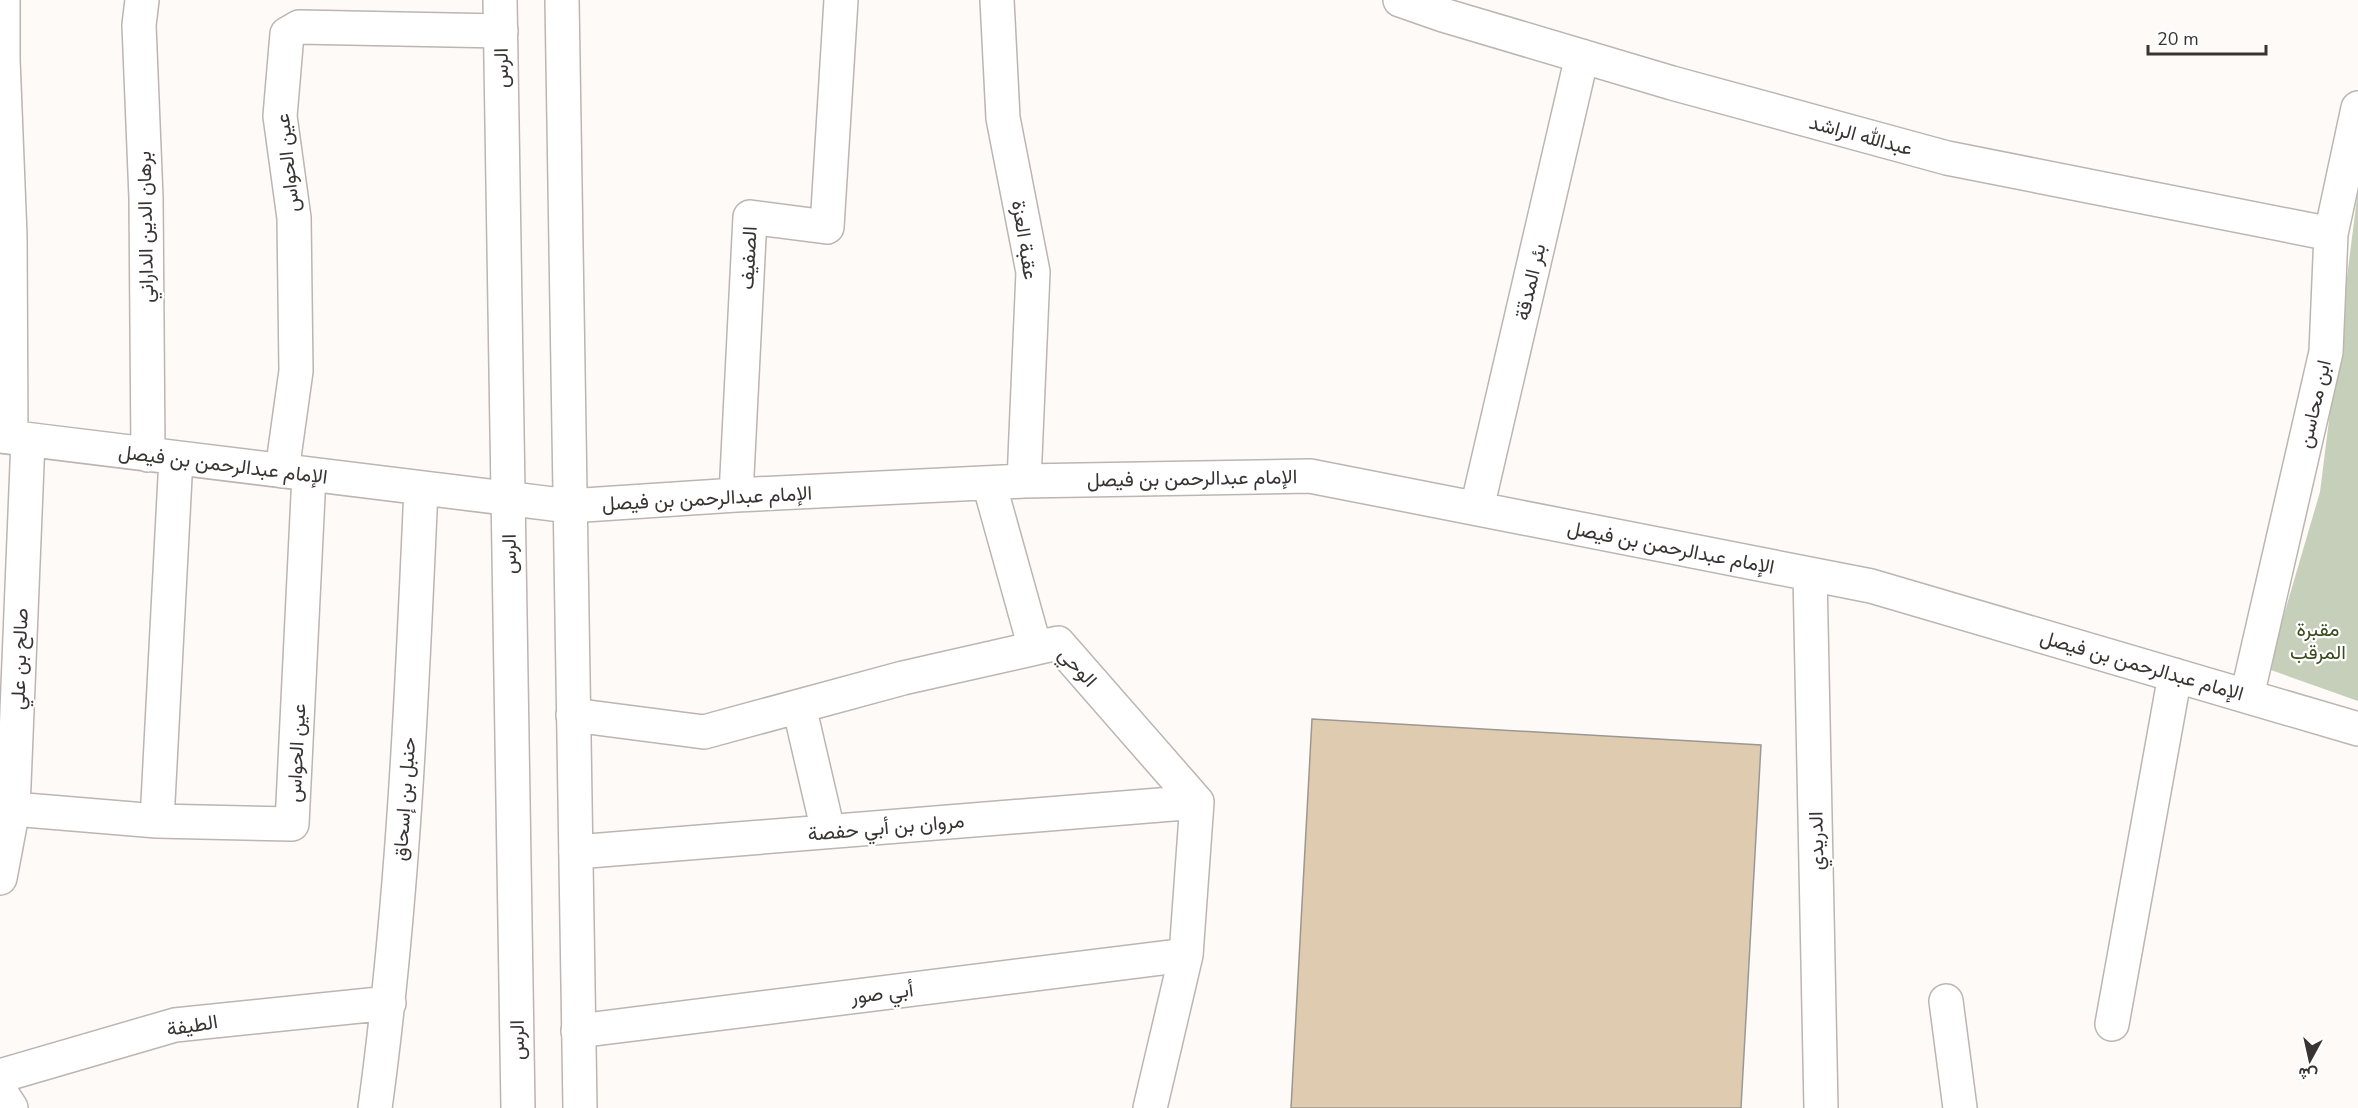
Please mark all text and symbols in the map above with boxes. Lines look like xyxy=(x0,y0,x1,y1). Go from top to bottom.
scale bar xyxy=(2148,18,2266,56)
text: 20 m xyxy=(2157,27,2199,51)
street label: الرس xyxy=(488,48,515,88)
street label: عبدالله الراشد xyxy=(1806,109,1916,162)
street label: عين الحواس xyxy=(269,112,306,214)
street label: برهان الدين الداراني xyxy=(131,151,163,303)
street label: عقبة العزة xyxy=(1005,198,1044,282)
street label: الصفيف xyxy=(733,226,764,290)
street label: بئر المدقة xyxy=(1509,241,1552,323)
street label: ابن محاسن xyxy=(2291,357,2338,451)
street label: الإمام عبدالرحمن بن فيصل xyxy=(117,438,329,491)
street label: الإمام عبدالرحمن بن فيصل xyxy=(1087,463,1297,494)
street label: الإمام عبدالرحمن بن فيصل xyxy=(601,480,813,517)
street label: الإمام عبدالرحمن بن فيصل xyxy=(1565,514,1777,581)
street label: الرس xyxy=(496,534,523,574)
street label: صالح بن علي xyxy=(4,608,38,710)
park label: مقبرة المرقب xyxy=(2290,616,2346,666)
street label: الإمام عبدالرحمن بن فيصل xyxy=(2037,624,2247,707)
street label: الوحي xyxy=(1050,641,1103,695)
street label: عين الحواس xyxy=(280,703,313,803)
street label: حنبل بن إسحاق xyxy=(387,736,422,862)
street label: مروان بن أبي حفصة xyxy=(807,807,966,851)
street label: الدريدي xyxy=(1802,811,1834,871)
street label: أبي صور xyxy=(848,976,916,1014)
street label: الطيفة xyxy=(165,1008,220,1043)
street label: الرس xyxy=(504,1020,531,1060)
north arrow xyxy=(2280,1030,2340,1090)
text: ش xyxy=(2297,1062,2319,1086)

